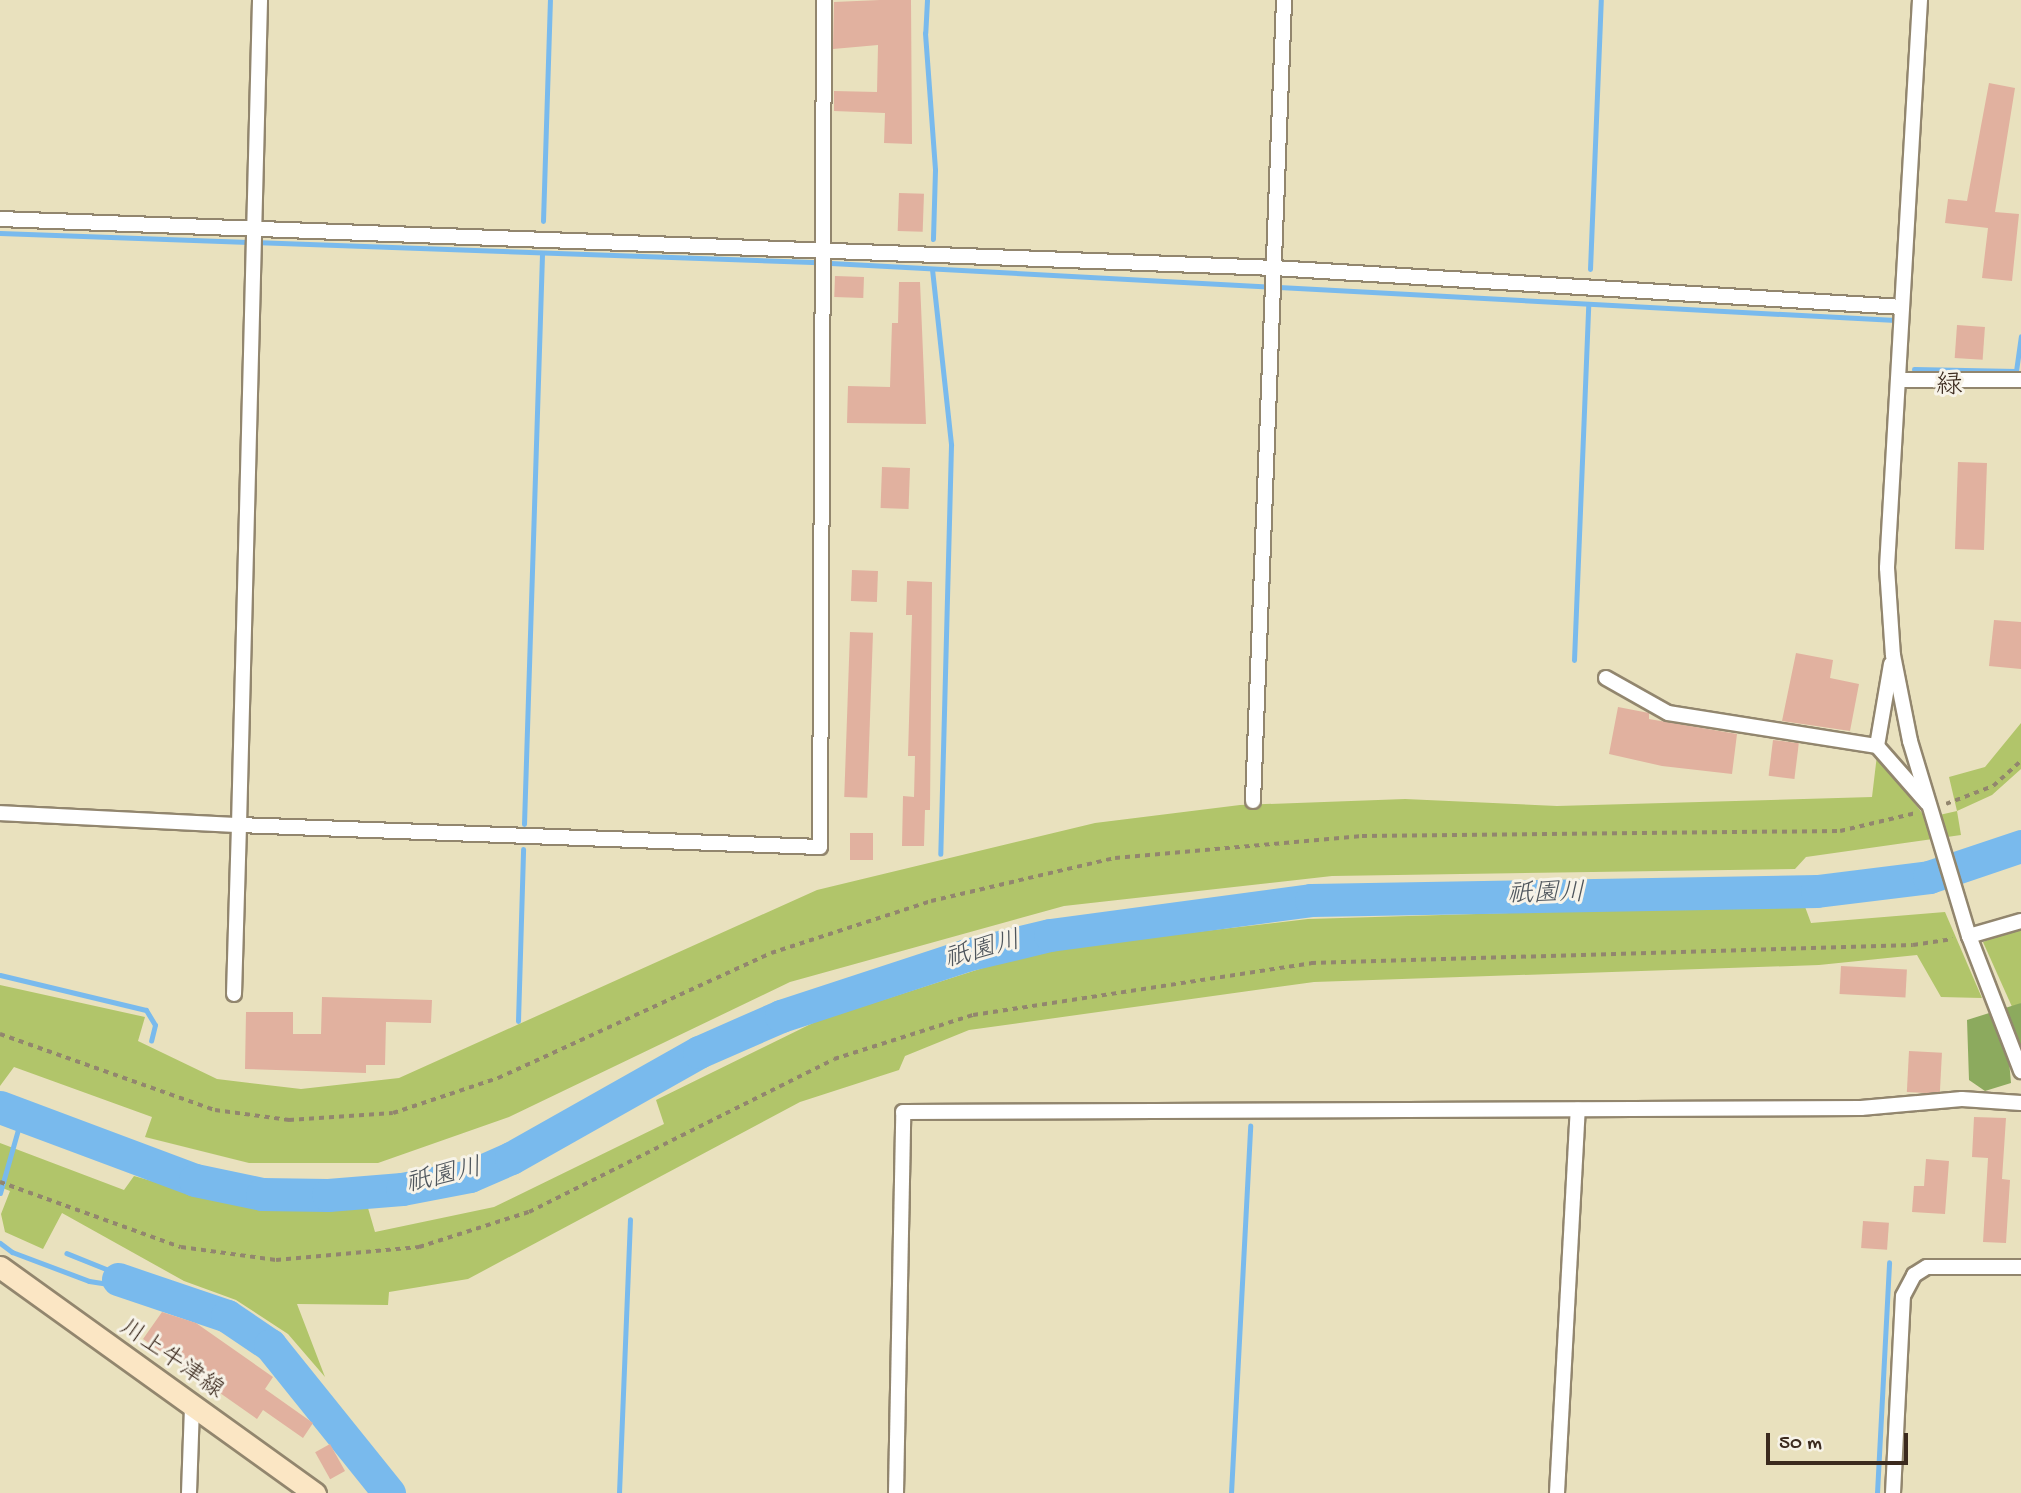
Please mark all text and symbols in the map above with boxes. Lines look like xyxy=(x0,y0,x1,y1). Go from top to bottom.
district label: 緑 xyxy=(1936,372,1962,404)
water label: 祇園川 xyxy=(1507,880,1585,912)
water label: 祇園川 xyxy=(941,927,1025,977)
water label: 祇園川 xyxy=(402,1154,486,1202)
street label: 川上牛津線 xyxy=(114,1314,228,1406)
scale bar xyxy=(1769,1420,1911,1464)
text: 50 m xyxy=(1779,1432,1822,1457)

